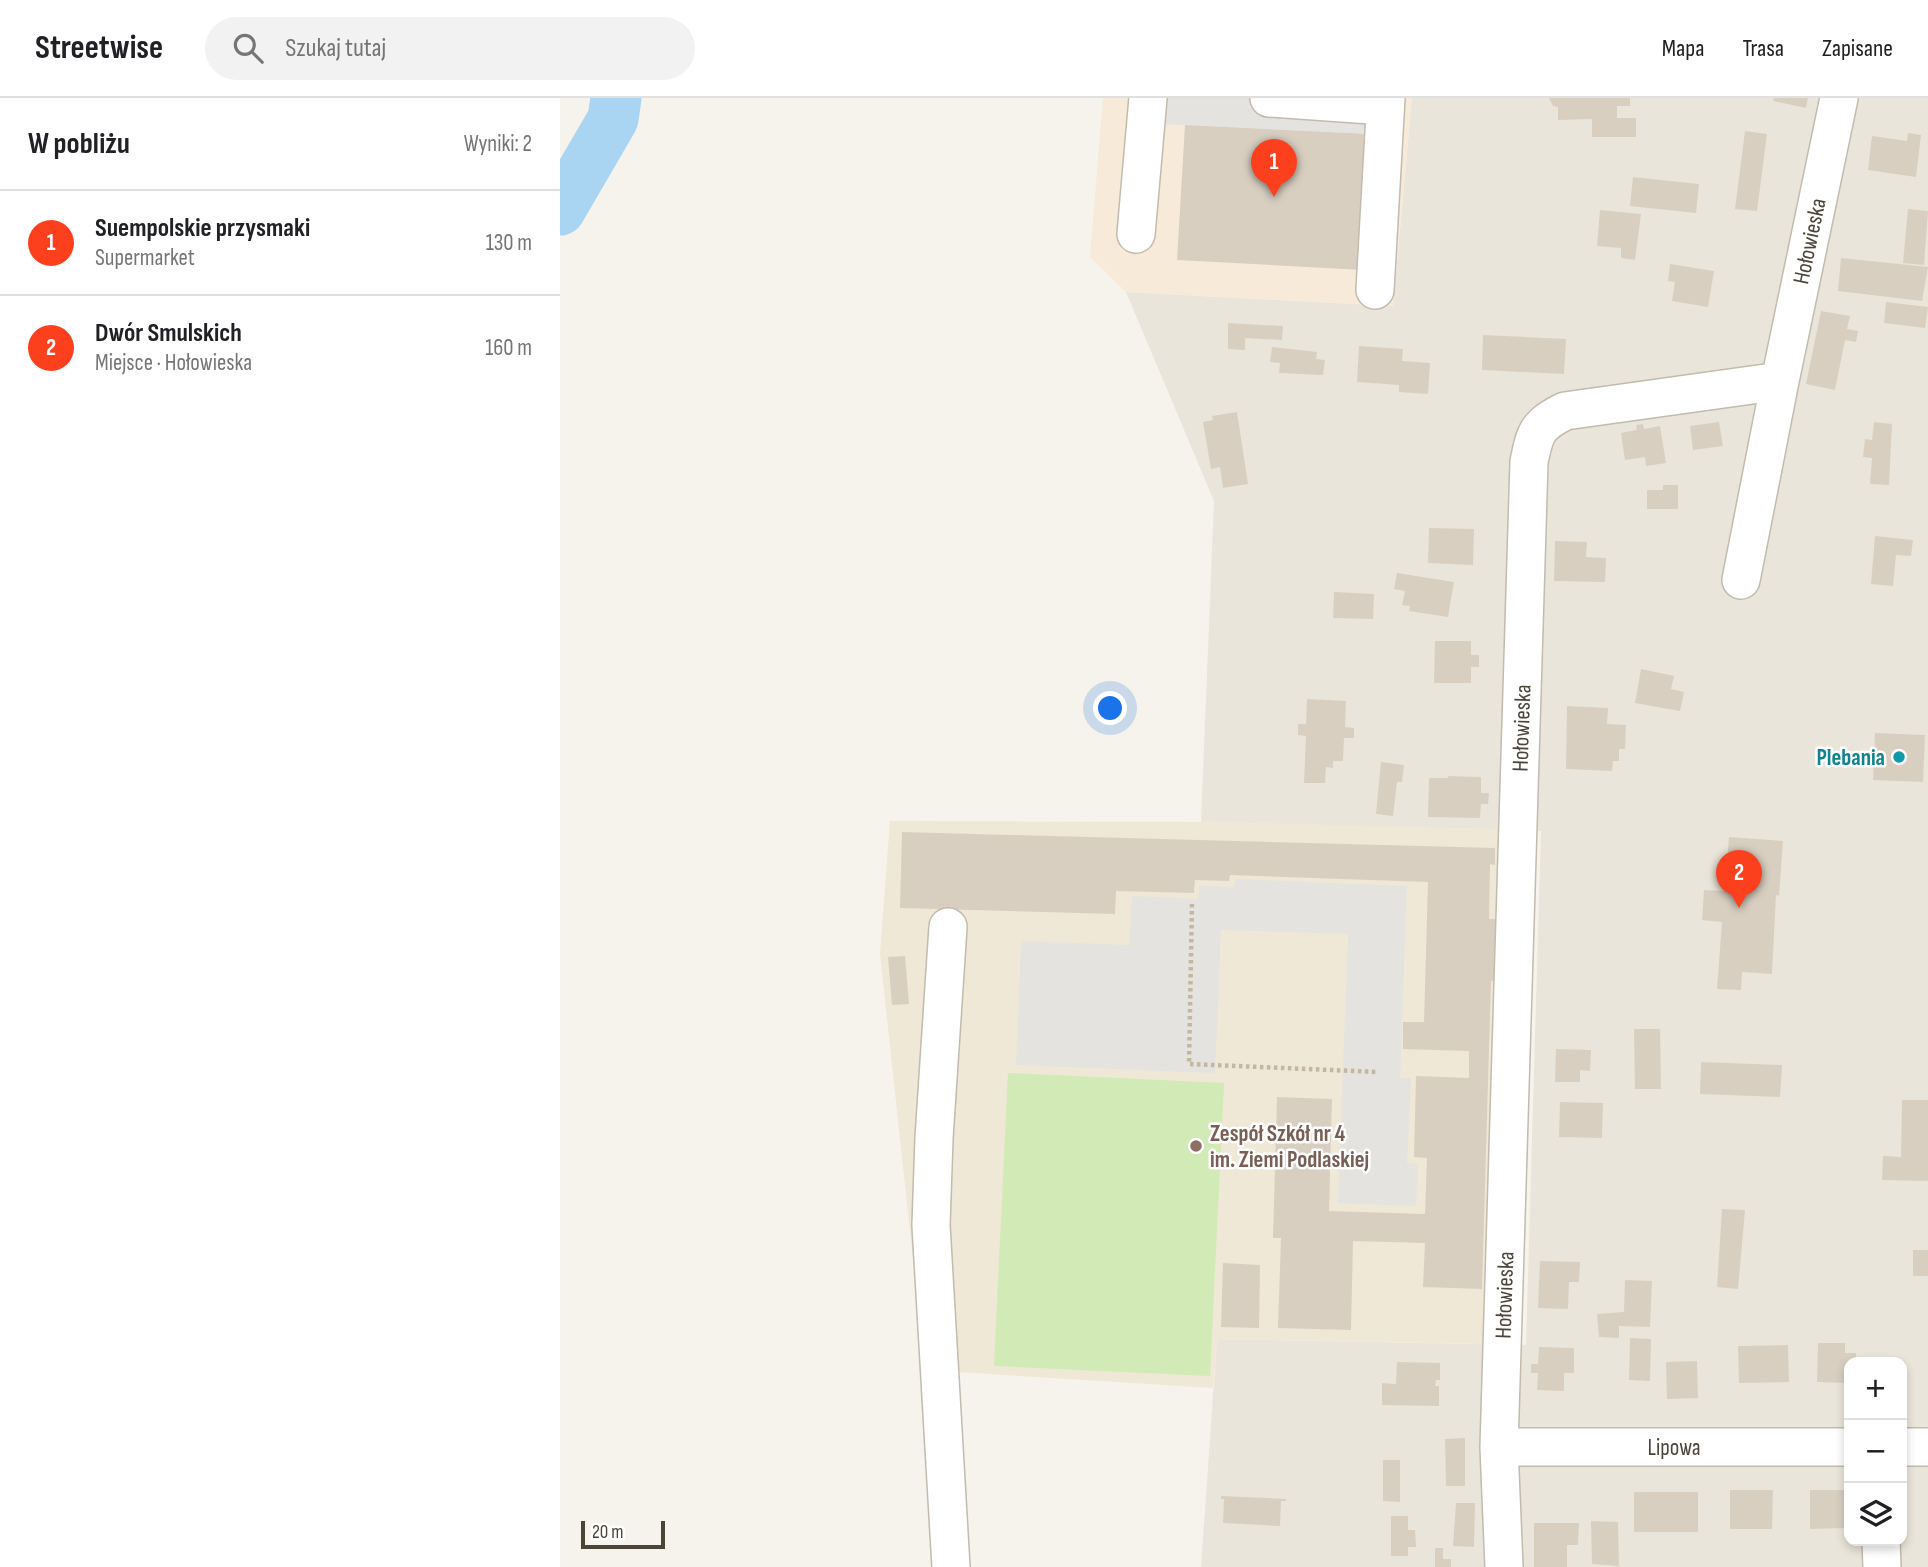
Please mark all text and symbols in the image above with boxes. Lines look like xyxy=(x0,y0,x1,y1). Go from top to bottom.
search box xyxy=(205,17,695,80)
text: Streetwise xyxy=(35,28,163,68)
icon: search xyxy=(229,29,267,67)
text: Szukaj tutaj xyxy=(285,33,386,64)
text: Mapa xyxy=(1662,34,1705,63)
text: Trasa xyxy=(1743,34,1784,63)
text: Zapisane xyxy=(1822,34,1893,63)
text: W pobliżu xyxy=(28,126,130,162)
text: Wyniki: 2 xyxy=(464,130,532,158)
pin: 1 xyxy=(1251,139,1297,197)
street label: Hołowieska xyxy=(1787,196,1833,287)
text: Suempolskie przysmaki xyxy=(95,213,310,244)
text: 1 xyxy=(46,229,56,257)
text: 130 m xyxy=(486,229,532,257)
text: Supermarket xyxy=(95,244,195,272)
text: Dwór Smulskich xyxy=(95,318,242,349)
text: 2 xyxy=(46,334,56,362)
text: 160 m xyxy=(485,334,532,362)
text: Miejsce · Hołowieska xyxy=(95,349,252,377)
street label: Hołowieska xyxy=(1506,684,1538,772)
your location xyxy=(1093,691,1127,725)
place label: Plebania xyxy=(1816,744,1885,772)
marker: Plebania xyxy=(1891,749,1907,765)
pin: 2 xyxy=(1716,850,1762,908)
place label: Zespół Szkół nr 4 im. Ziemi Podlaskiej xyxy=(1210,1120,1369,1174)
marker: Zespół Szkół nr 4 im. Ziemi Podlaskiej xyxy=(1188,1138,1204,1154)
street label: Hołowieska xyxy=(1489,1251,1521,1339)
map controls xyxy=(1844,1357,1907,1546)
button: + xyxy=(1844,1357,1907,1420)
button: − xyxy=(1844,1420,1907,1483)
street label: Lipowa xyxy=(1647,1434,1701,1462)
button: layers xyxy=(1844,1483,1907,1546)
scale bar xyxy=(581,1518,665,1550)
text: 20 m xyxy=(592,1521,624,1544)

